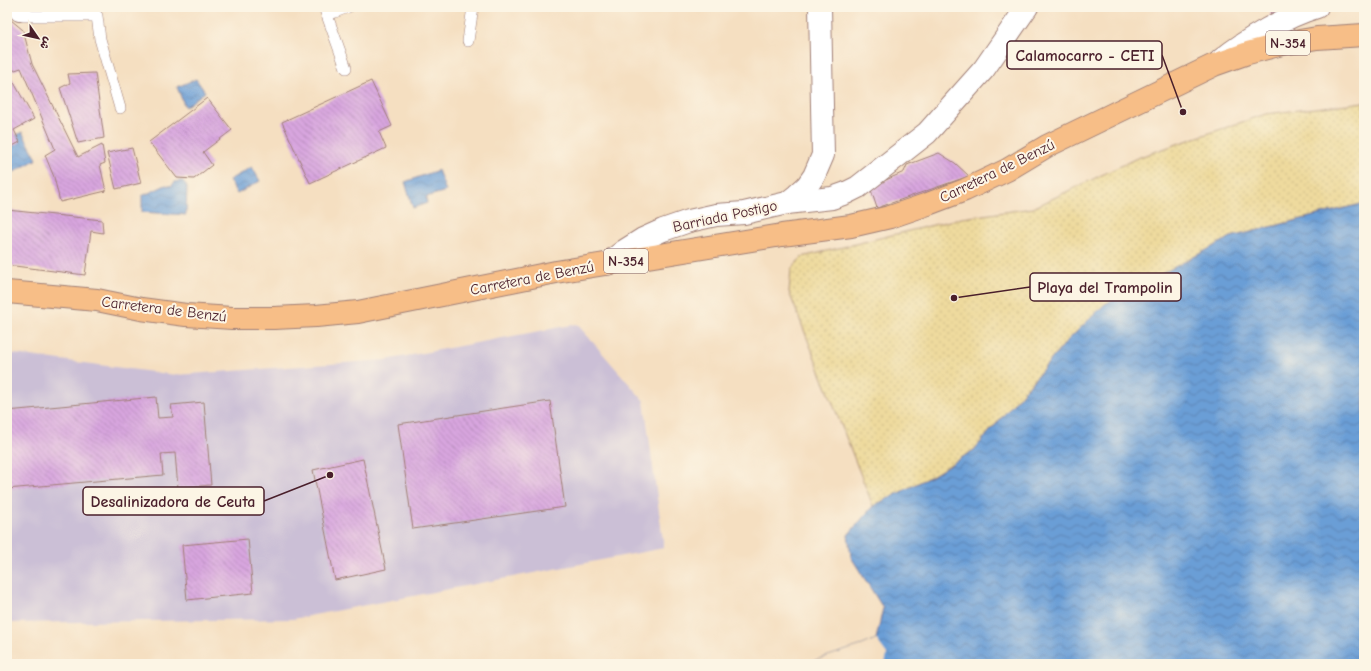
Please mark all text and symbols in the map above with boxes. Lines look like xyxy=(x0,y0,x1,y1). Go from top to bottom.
north arrow xyxy=(18,18,58,58)
road number: N-354 xyxy=(1266,31,1310,55)
text: ش xyxy=(37,35,55,52)
callout: Calamocarro - CETI xyxy=(1007,41,1162,69)
text: Calamocarro - CETI xyxy=(1015,47,1155,65)
street label: Carretera de Benzú xyxy=(937,135,1057,207)
street label: Barriada Postigo xyxy=(671,196,779,236)
road number: N-354 xyxy=(604,249,648,273)
street label: Carretera de Benzú xyxy=(469,257,595,299)
callout: Playa del Trampolin xyxy=(1030,273,1181,301)
text: Playa del Trampolin xyxy=(1037,279,1173,297)
street label: Carretera de Benzú xyxy=(101,292,227,326)
callout: Desalinizadora de Ceuta xyxy=(83,487,264,515)
text: Desalinizadora de Ceuta xyxy=(91,493,255,511)

